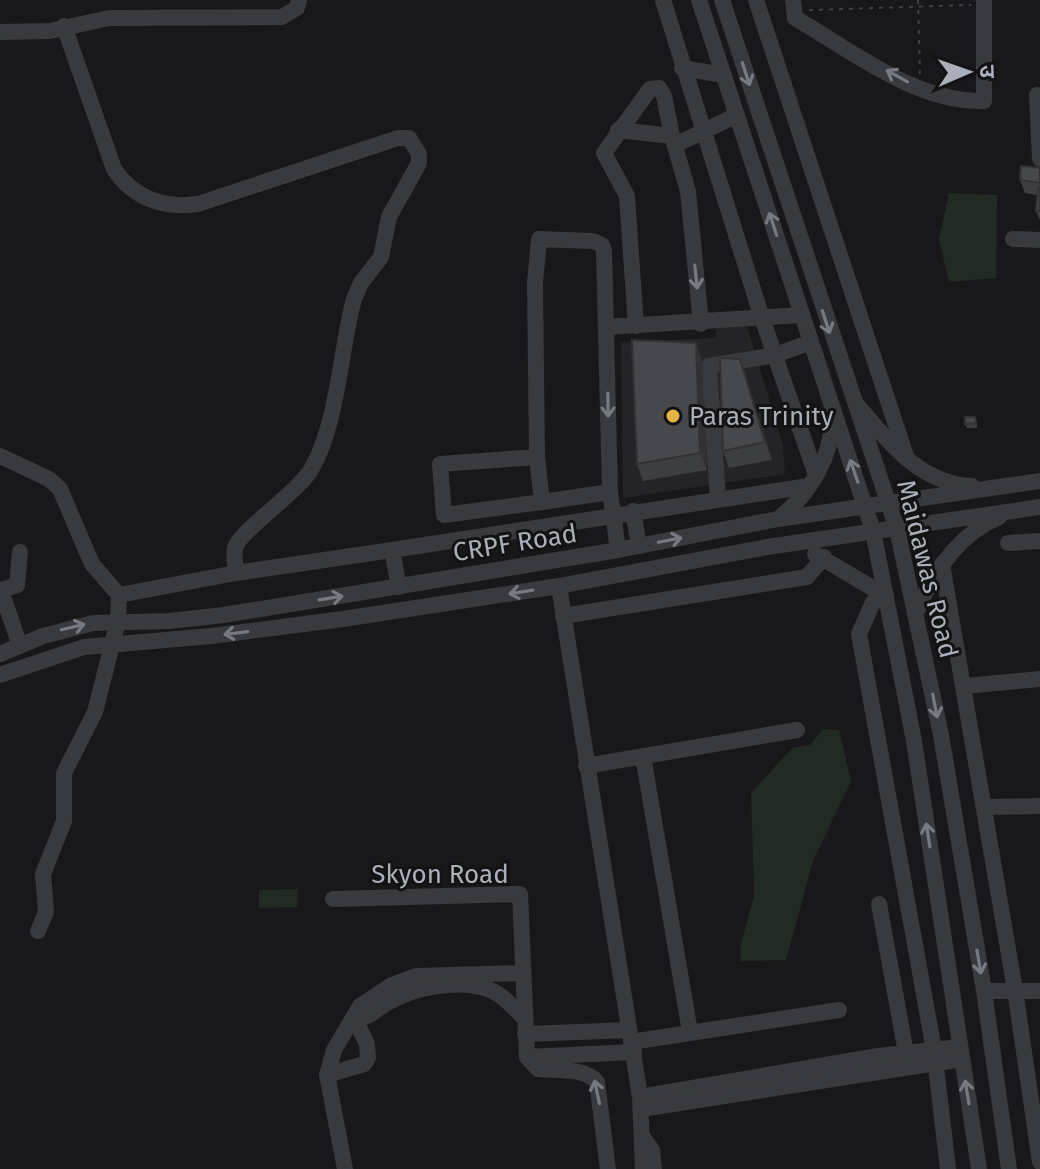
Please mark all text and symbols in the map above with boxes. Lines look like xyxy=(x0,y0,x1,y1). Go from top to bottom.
north arrow xyxy=(928,32,1008,112)
one-way arrow xyxy=(740,61,755,86)
text: उ xyxy=(974,64,1001,79)
one-way arrow xyxy=(886,68,909,84)
one-way arrow xyxy=(764,211,779,236)
one-way arrow xyxy=(689,263,704,290)
one-way arrow xyxy=(820,309,835,334)
one-way arrow xyxy=(600,391,616,418)
place label: Paras Trinity xyxy=(689,401,834,432)
marker: Paras Trinity xyxy=(664,407,682,425)
one-way arrow xyxy=(845,459,860,484)
street label: Maidawas Road xyxy=(890,477,964,661)
street label: CRPF Road xyxy=(451,518,579,568)
one-way arrow xyxy=(657,532,682,547)
one-way arrow xyxy=(509,585,534,600)
one-way arrow xyxy=(318,590,343,605)
one-way arrow xyxy=(60,619,85,634)
one-way arrow xyxy=(223,626,250,641)
one-way arrow xyxy=(928,692,943,718)
one-way arrow xyxy=(920,823,935,848)
street label: Skyon Road xyxy=(371,859,509,890)
one-way arrow xyxy=(972,949,987,974)
one-way arrow xyxy=(589,1080,604,1106)
one-way arrow xyxy=(959,1080,974,1105)

